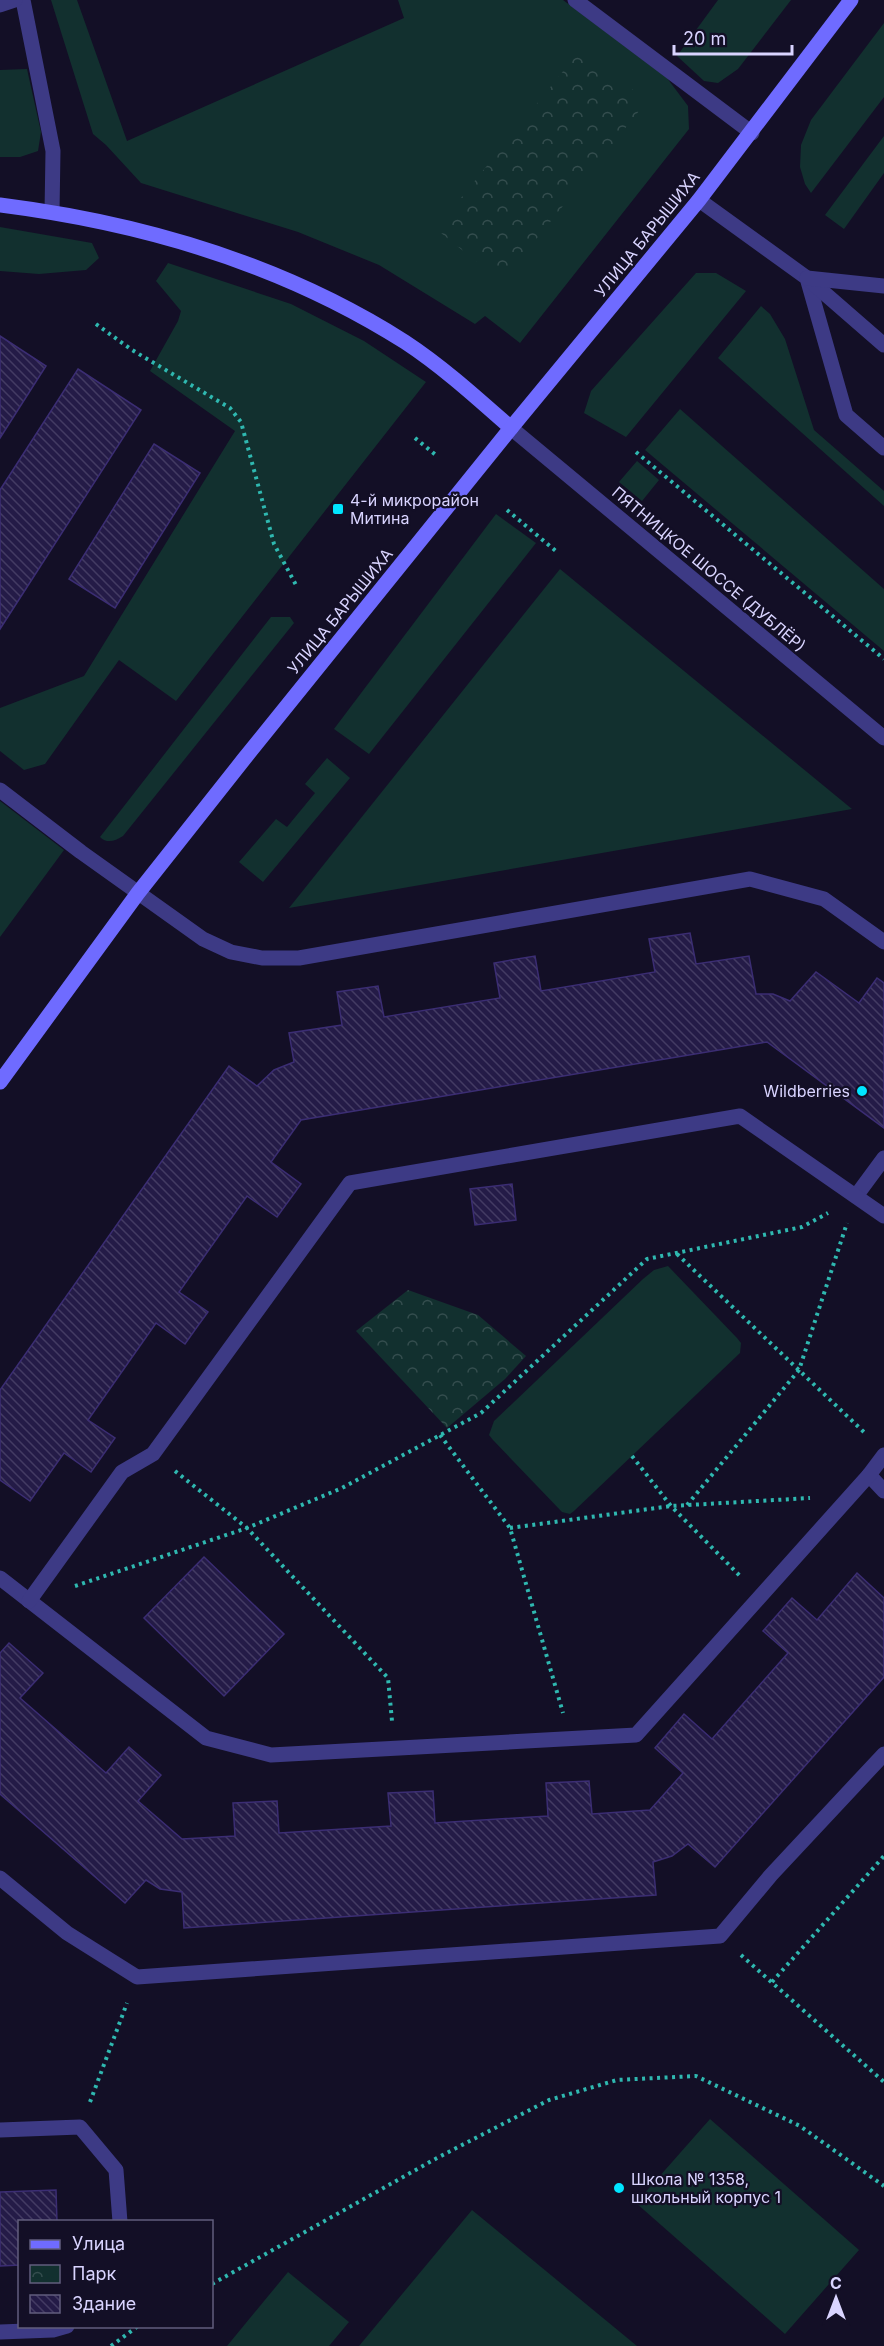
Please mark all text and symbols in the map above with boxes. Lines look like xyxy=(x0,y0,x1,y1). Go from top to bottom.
scale bar xyxy=(674,18,792,56)
text: 20 m xyxy=(683,28,726,49)
street label: УЛИЦА БАРЫШИХА xyxy=(590,167,704,301)
street label: ПЯТНИЦКОЕ ШОССЕ (ДУБЛЁР) xyxy=(608,482,810,656)
place label: 4-й микрорайон Митина xyxy=(350,490,479,528)
marker: 4-й микрорайон Митина xyxy=(331,502,345,516)
street label: УЛИЦА БАРЫШИХА xyxy=(283,544,397,678)
place label: Wildberries xyxy=(763,1081,850,1101)
marker: Wildberries xyxy=(855,1084,869,1098)
place label: Школа № 1358, школьный корпус 1 xyxy=(631,2169,781,2207)
marker: Школа № 1358, школьный корпус 1 xyxy=(612,2181,626,2195)
legend xyxy=(18,2220,213,2328)
text: Улица xyxy=(72,2233,125,2254)
text: Парк xyxy=(72,2263,117,2284)
north arrow xyxy=(806,2268,866,2328)
text: С xyxy=(830,2273,842,2293)
text: Здание xyxy=(72,2293,136,2314)

